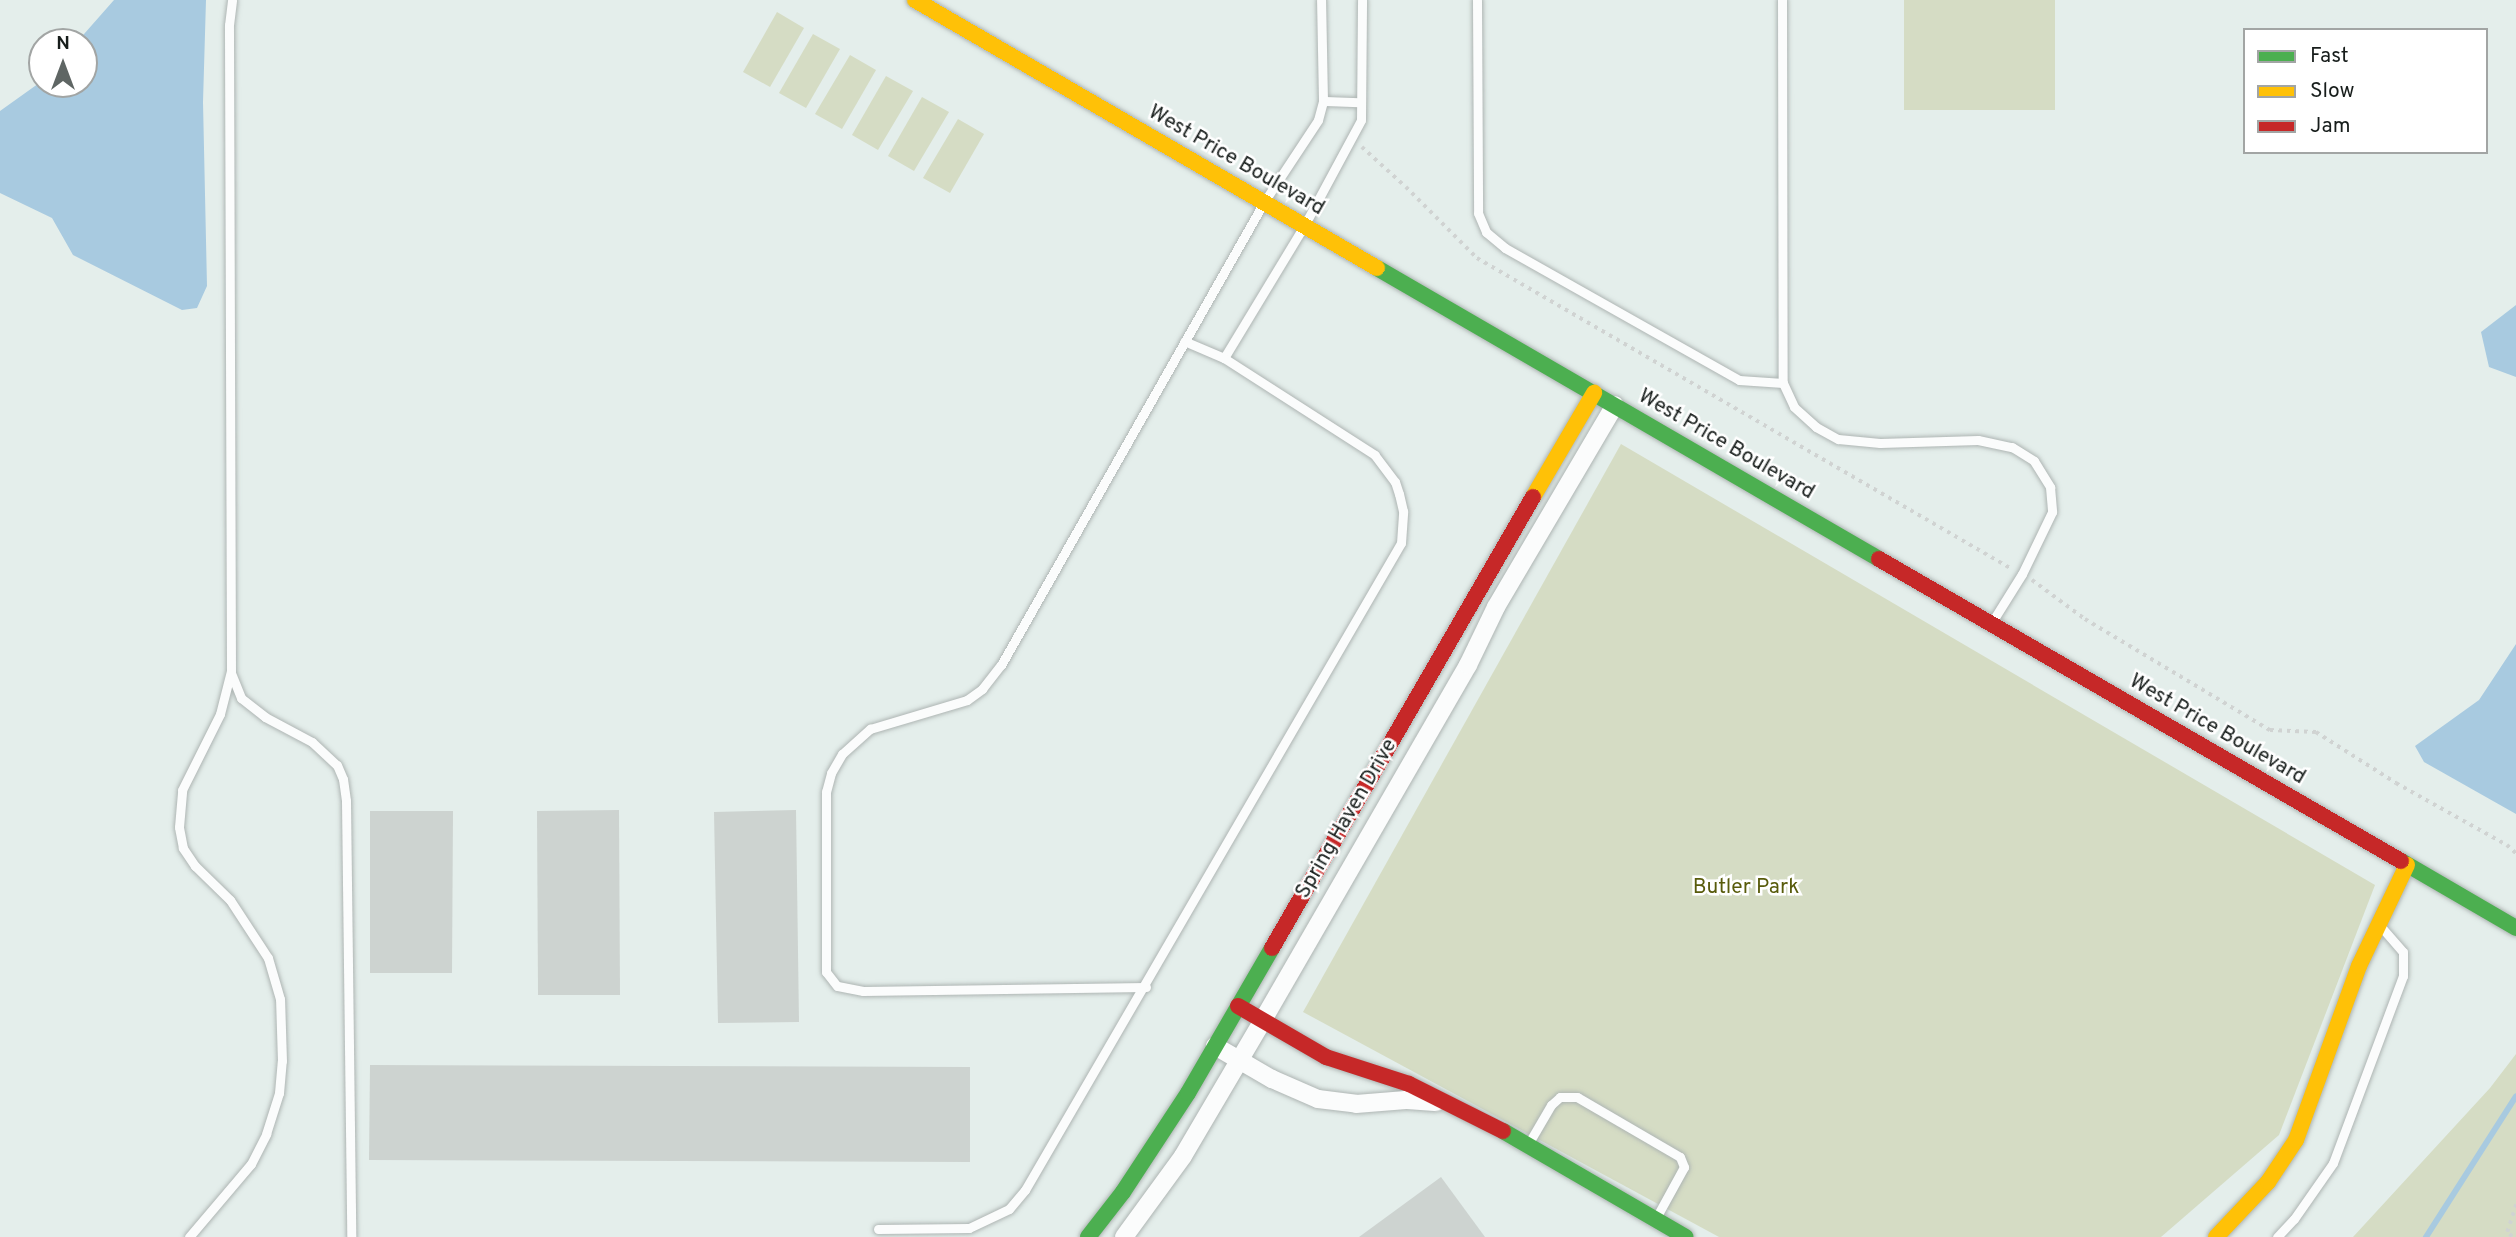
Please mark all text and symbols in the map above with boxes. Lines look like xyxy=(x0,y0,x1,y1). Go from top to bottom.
north arrow xyxy=(28,28,98,98)
legend xyxy=(2243,28,2488,154)
text: N xyxy=(56,32,70,56)
text: Fast xyxy=(2310,43,2349,70)
text: Slow xyxy=(2310,78,2355,105)
street label: West Price Boulevard xyxy=(1143,100,1329,222)
text: Jam xyxy=(2310,113,2351,140)
street label: West Price Boulevard xyxy=(1633,384,1819,506)
street label: West Price Boulevard xyxy=(2124,669,2310,791)
street label: Spring Haven Drive xyxy=(1291,735,1403,903)
park label: Butler Park xyxy=(1693,875,1799,901)

